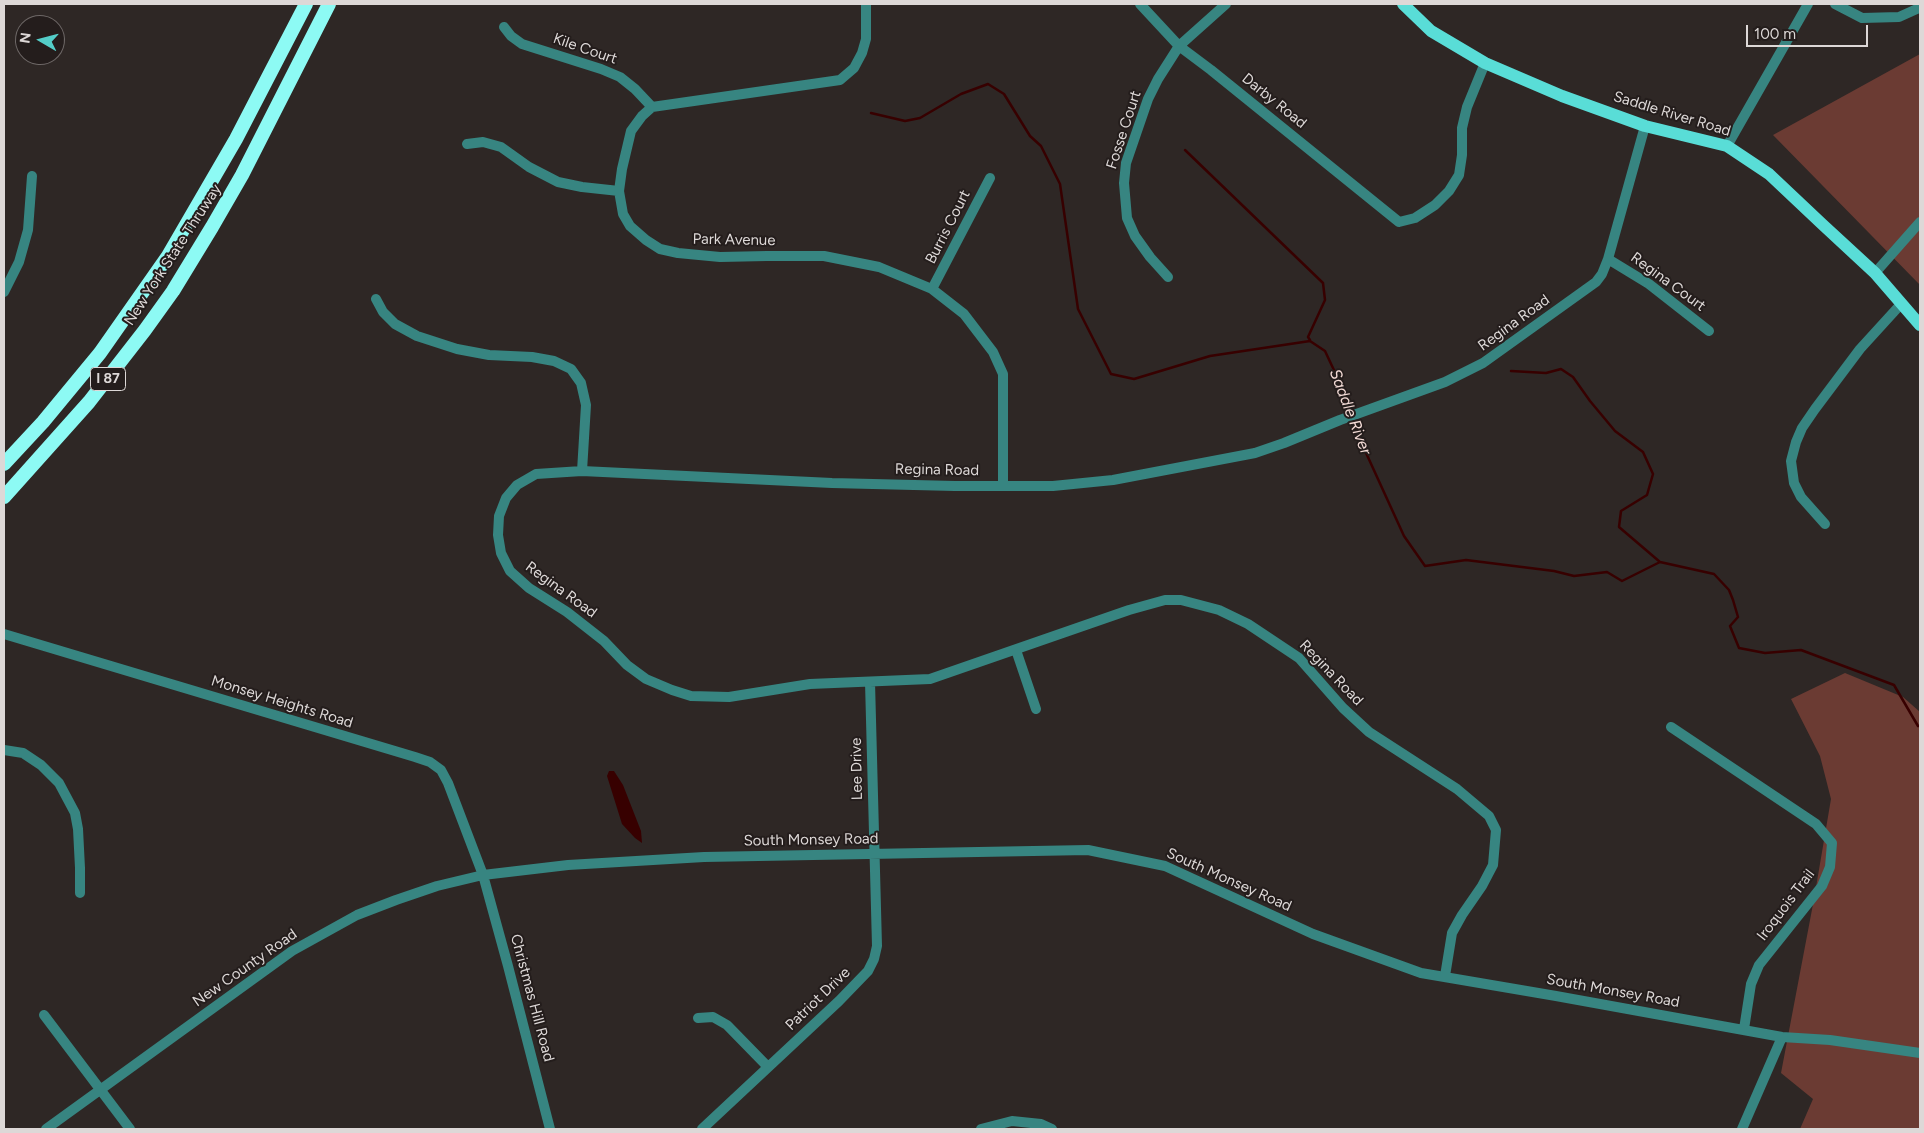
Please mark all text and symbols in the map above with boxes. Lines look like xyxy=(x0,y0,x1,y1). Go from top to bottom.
north arrow xyxy=(15,15,65,65)
scale bar xyxy=(1749,15,1872,47)
text: 100 m xyxy=(1754,25,1796,43)
street label: Kile Court xyxy=(551,30,619,68)
text: N xyxy=(16,31,35,45)
street label: Darby Road xyxy=(1238,70,1310,132)
street label: Saddle River Road xyxy=(1611,88,1733,140)
street label: Fosse Court xyxy=(1103,89,1145,171)
street label: New York State Thruway xyxy=(120,181,226,329)
street label: Burris Court xyxy=(922,187,974,267)
street label: Park Avenue xyxy=(692,230,776,250)
street label: Regina Court xyxy=(1627,249,1709,315)
street label: Regina Road xyxy=(1475,291,1553,355)
water label: Saddle River xyxy=(1325,366,1375,458)
road number: I 87 xyxy=(90,368,126,390)
street label: Regina Road xyxy=(895,460,979,480)
street label: Regina Road xyxy=(522,558,600,622)
street label: Regina Road xyxy=(1295,636,1367,710)
street label: Monsey Heights Road xyxy=(209,672,355,732)
street label: Lee Drive xyxy=(847,738,867,800)
street label: South Monsey Road xyxy=(743,830,879,850)
street label: South Monsey Road xyxy=(1164,844,1294,916)
street label: Iroquois Trail xyxy=(1753,866,1819,944)
street label: New County Road xyxy=(189,925,301,1011)
street label: Christmas Hill Road xyxy=(506,932,558,1064)
street label: Patriot Drive xyxy=(782,964,854,1034)
street label: South Monsey Road xyxy=(1545,970,1681,1012)

